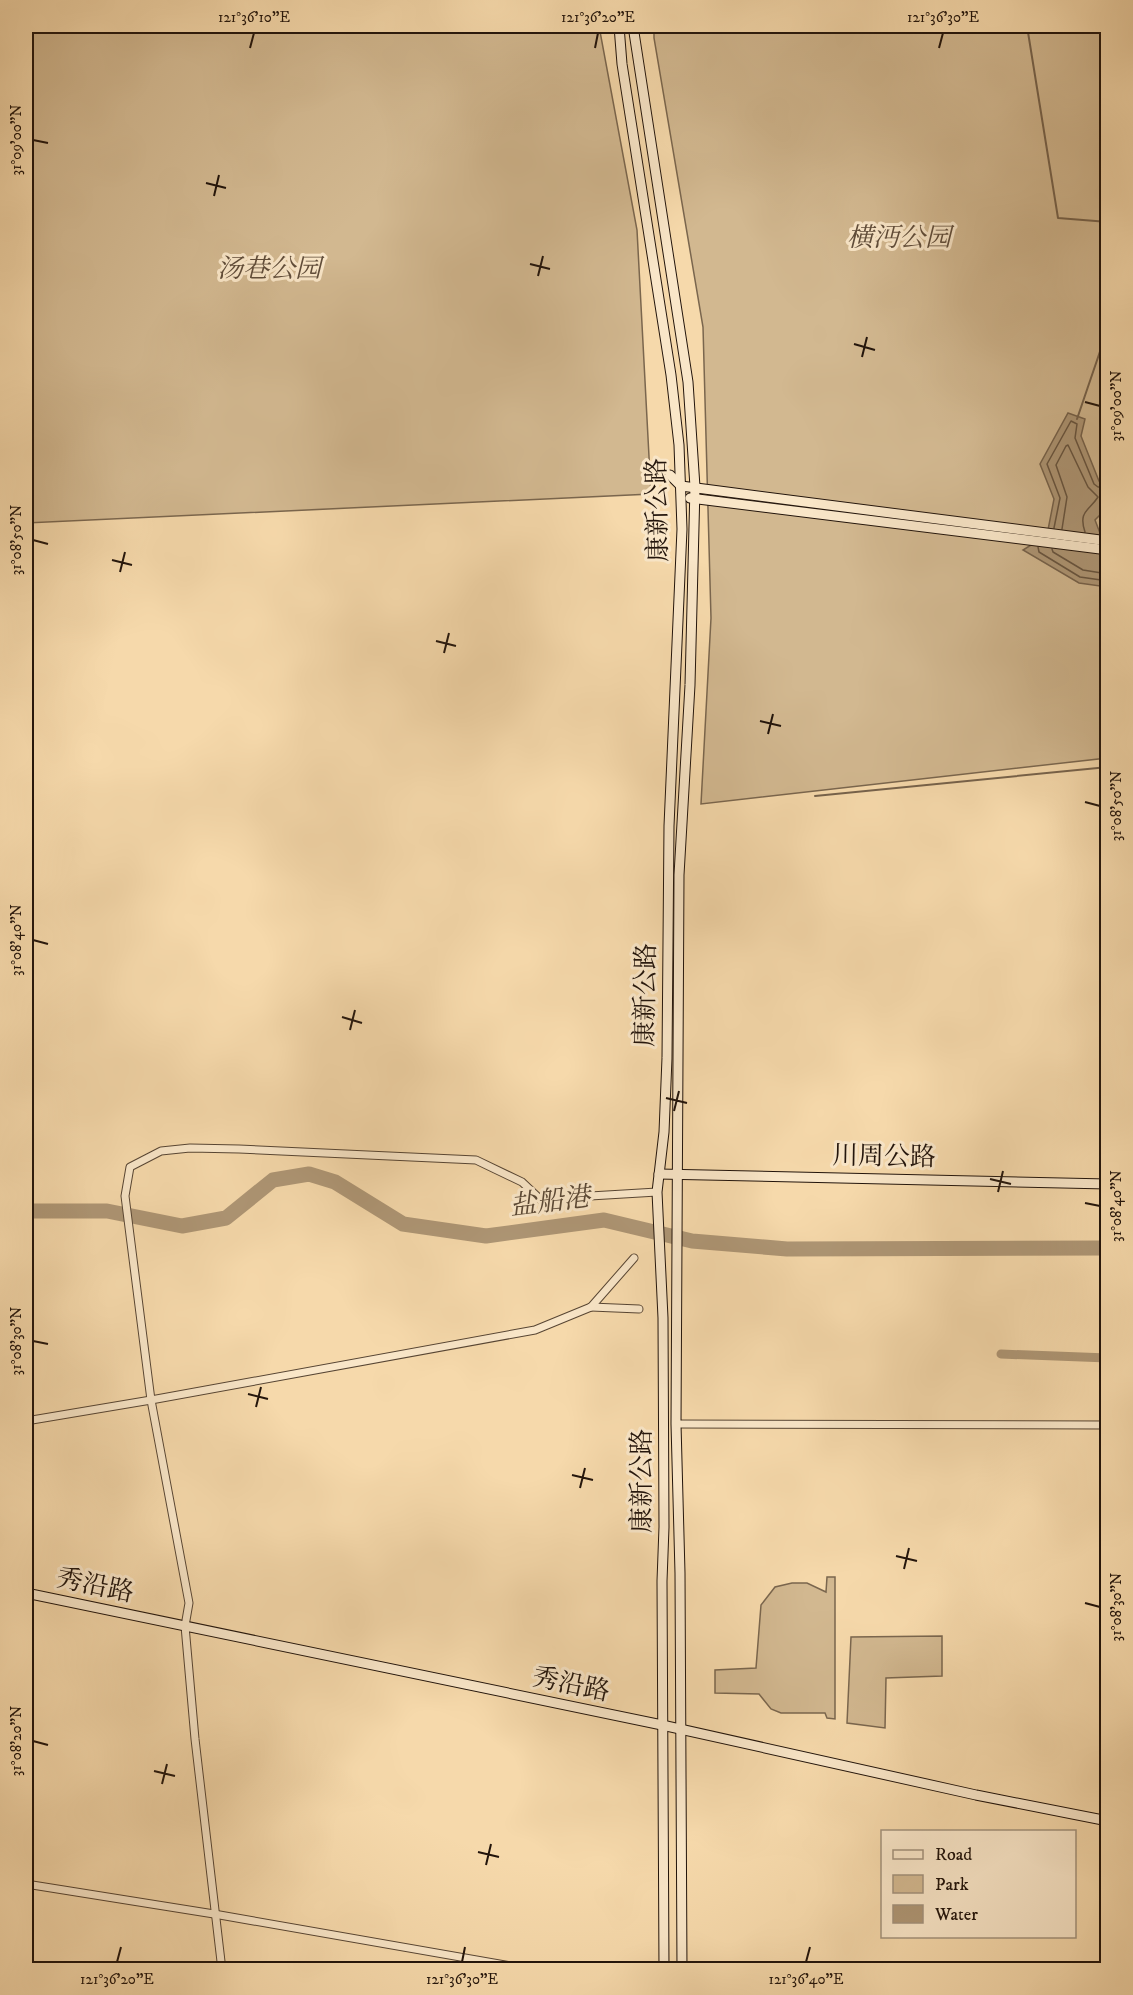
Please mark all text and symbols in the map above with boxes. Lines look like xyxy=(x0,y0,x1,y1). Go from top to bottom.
text: 121°36'10"E xyxy=(218,8,290,27)
text: 121°36'20"E xyxy=(561,8,635,27)
text: 121°36'30"E xyxy=(907,8,979,27)
text: 31°09'00"N xyxy=(7,104,26,176)
park label: 横沔公园 xyxy=(847,222,955,255)
park label: 汤巷公园 xyxy=(217,253,325,286)
text: 31°09'00"N xyxy=(1107,370,1126,442)
street label: 康新公路 xyxy=(641,458,675,562)
text: 31°08'50"N xyxy=(7,505,26,575)
text: 31°08'50"N xyxy=(1107,771,1126,841)
text: 31°08'40"N xyxy=(7,904,26,976)
street label: 康新公路 xyxy=(629,943,663,1047)
street label: 川周公路 xyxy=(832,1140,936,1174)
text: 31°08'40"N xyxy=(1107,1170,1126,1242)
water label: 盐船港 xyxy=(508,1180,595,1224)
text: 31°08'30"N xyxy=(7,1307,26,1375)
street label: 康新公路 xyxy=(626,1429,659,1533)
street label: 秀沿路 xyxy=(53,1562,137,1610)
text: 31°08'30"N xyxy=(1107,1573,1126,1641)
street label: 秀沿路 xyxy=(529,1661,613,1709)
text: 31°08'20"N xyxy=(7,1706,26,1776)
legend xyxy=(881,1830,1076,1938)
text: Road xyxy=(935,1844,972,1866)
text: Park xyxy=(935,1874,969,1896)
text: Water xyxy=(934,1904,978,1926)
text: 121°36'20"E xyxy=(80,1970,154,1989)
text: 121°36'30"E xyxy=(426,1970,498,1989)
text: 121°36'40"E xyxy=(768,1970,844,1989)

